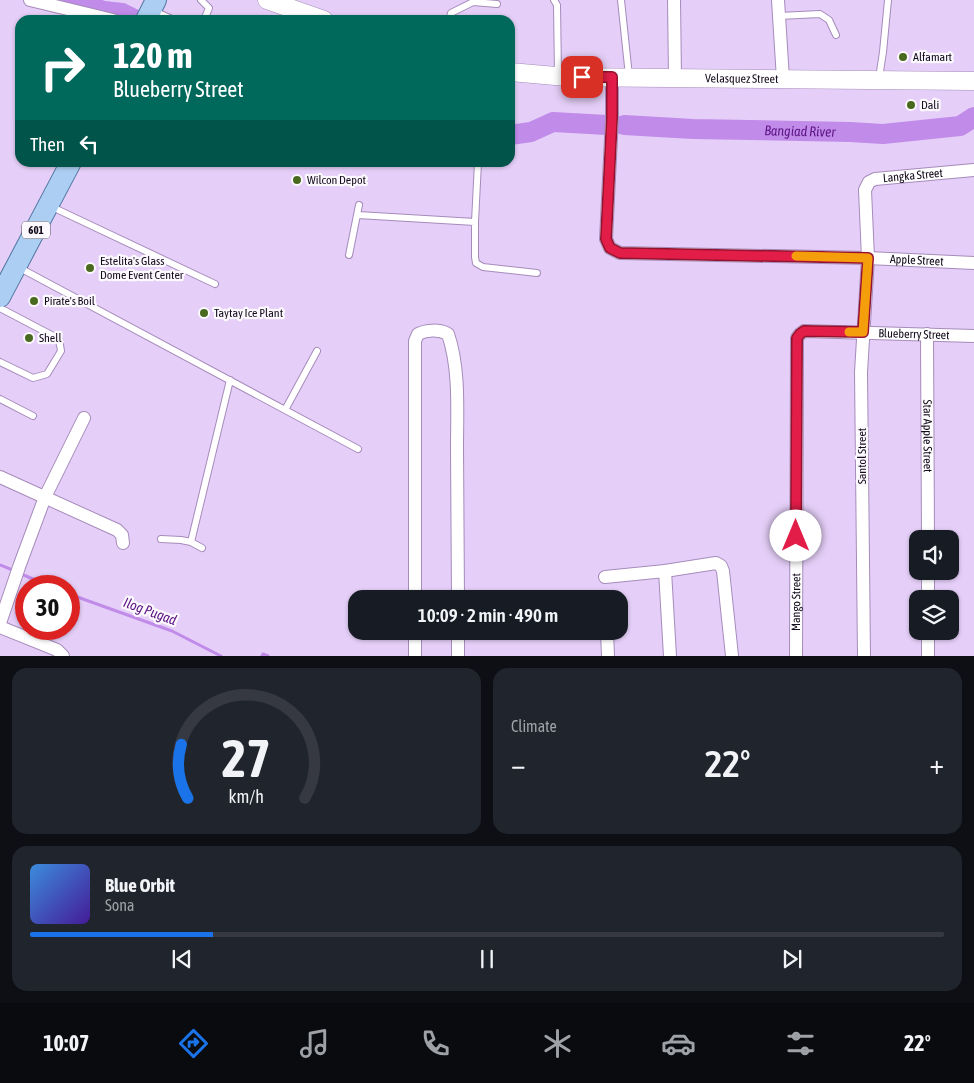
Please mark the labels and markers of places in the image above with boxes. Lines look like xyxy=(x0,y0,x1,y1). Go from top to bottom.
place label: Alfamart xyxy=(913,50,953,64)
marker: Alfamart xyxy=(897,51,909,63)
pin xyxy=(561,56,603,98)
place label: Dali xyxy=(921,98,939,112)
marker: Dali xyxy=(905,99,917,111)
place label: Wilcon Depot xyxy=(307,173,367,187)
marker: Wilcon Depot xyxy=(291,174,303,186)
place label: Estelita's Glass Dome Event Center xyxy=(100,254,184,282)
marker: Estelita's Glass Dome Event Center xyxy=(84,262,96,274)
place label: Pirate's Boil xyxy=(44,294,96,308)
marker: Pirate's Boil xyxy=(28,295,40,307)
place label: Taytay Ice Plant xyxy=(214,306,284,320)
marker: Taytay Ice Plant xyxy=(198,307,210,319)
place label: Shell xyxy=(39,331,62,345)
marker: Shell xyxy=(23,332,35,344)

